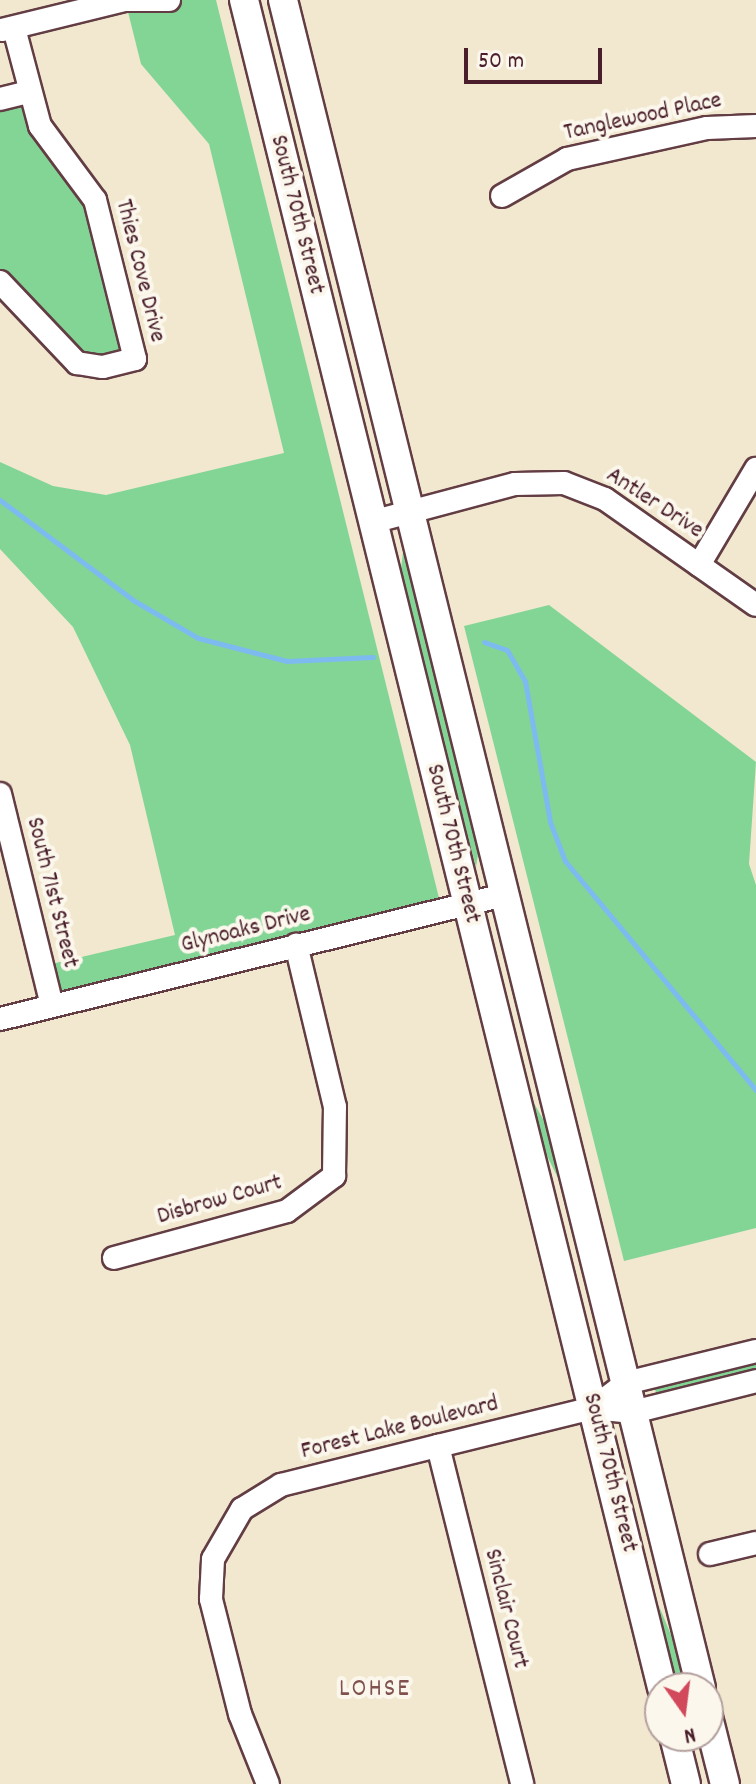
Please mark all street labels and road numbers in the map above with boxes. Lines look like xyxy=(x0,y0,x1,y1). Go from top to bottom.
street label: Tanglewood Place xyxy=(562,87,724,149)
street label: South 70th Street xyxy=(262,132,330,298)
street label: Thies Cove Drive xyxy=(107,197,171,345)
street label: Antler Drive xyxy=(600,462,708,546)
street label: South 70th Street xyxy=(418,761,486,927)
street label: South 71st Street xyxy=(18,815,84,971)
street label: Glynoaks Drive xyxy=(178,901,314,961)
street label: Disbrow Court xyxy=(154,1169,286,1233)
street label: South 70th Street xyxy=(575,1390,643,1556)
street label: Forest Lake Boulevard xyxy=(298,1391,502,1467)
street label: Sinclair Court xyxy=(476,1546,534,1672)

